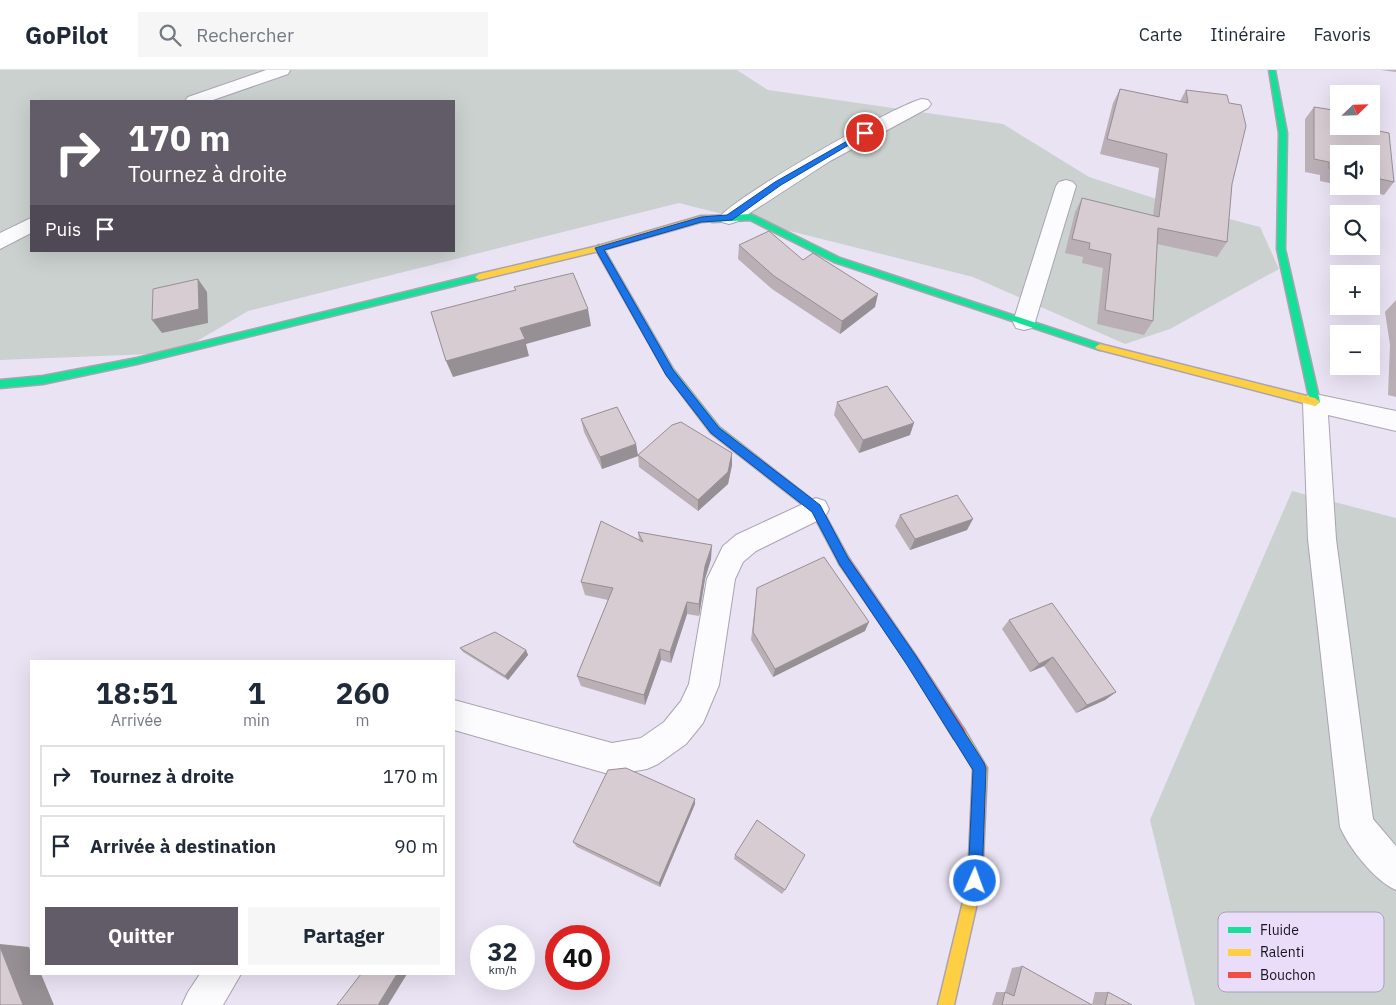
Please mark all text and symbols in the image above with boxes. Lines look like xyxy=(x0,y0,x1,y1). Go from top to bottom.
search box xyxy=(138,12,488,57)
text: GoPilot xyxy=(25,19,108,51)
icon: search xyxy=(156,21,184,49)
text: Rechercher xyxy=(196,23,294,47)
text: Carte xyxy=(1139,23,1182,46)
text: Itinéraire xyxy=(1210,23,1286,46)
text: Favoris xyxy=(1314,23,1371,46)
north arrow xyxy=(1330,85,1380,135)
map controls xyxy=(1330,85,1380,375)
pin xyxy=(844,112,886,154)
text: 170 m xyxy=(128,115,231,161)
icon: arrive xyxy=(851,119,879,147)
icon: right xyxy=(45,120,110,185)
button: sound xyxy=(1330,145,1380,195)
text: Tournez à droite xyxy=(128,159,287,188)
button: search xyxy=(1330,205,1380,255)
icon: arrive xyxy=(91,215,119,243)
text: Puis xyxy=(45,217,81,241)
button: + xyxy=(1330,265,1380,315)
button: − xyxy=(1330,325,1380,375)
text: 18:51 xyxy=(96,673,177,712)
text: 1 xyxy=(247,673,265,712)
text: 260 xyxy=(335,673,389,712)
text: Arrivée xyxy=(111,710,162,730)
text: min xyxy=(243,710,270,730)
text: m xyxy=(355,710,369,730)
icon: right xyxy=(47,762,75,790)
text: Tournez à droite xyxy=(90,764,234,788)
text: 170 m xyxy=(383,764,438,788)
icon: arrive xyxy=(47,832,75,860)
text: Arrivée à destination xyxy=(90,834,276,858)
text: 90 m xyxy=(394,834,438,858)
position arrow xyxy=(948,854,1000,906)
button: Quitter xyxy=(45,907,238,965)
button: Partager xyxy=(248,907,440,965)
legend xyxy=(1218,912,1384,992)
text: Fluide xyxy=(1260,921,1299,939)
speed limit sign: 40 xyxy=(545,925,610,990)
text: 32 xyxy=(487,935,518,968)
text: Ralenti xyxy=(1260,943,1304,961)
text: km/h xyxy=(488,962,517,977)
text: Bouchon xyxy=(1260,966,1316,984)

